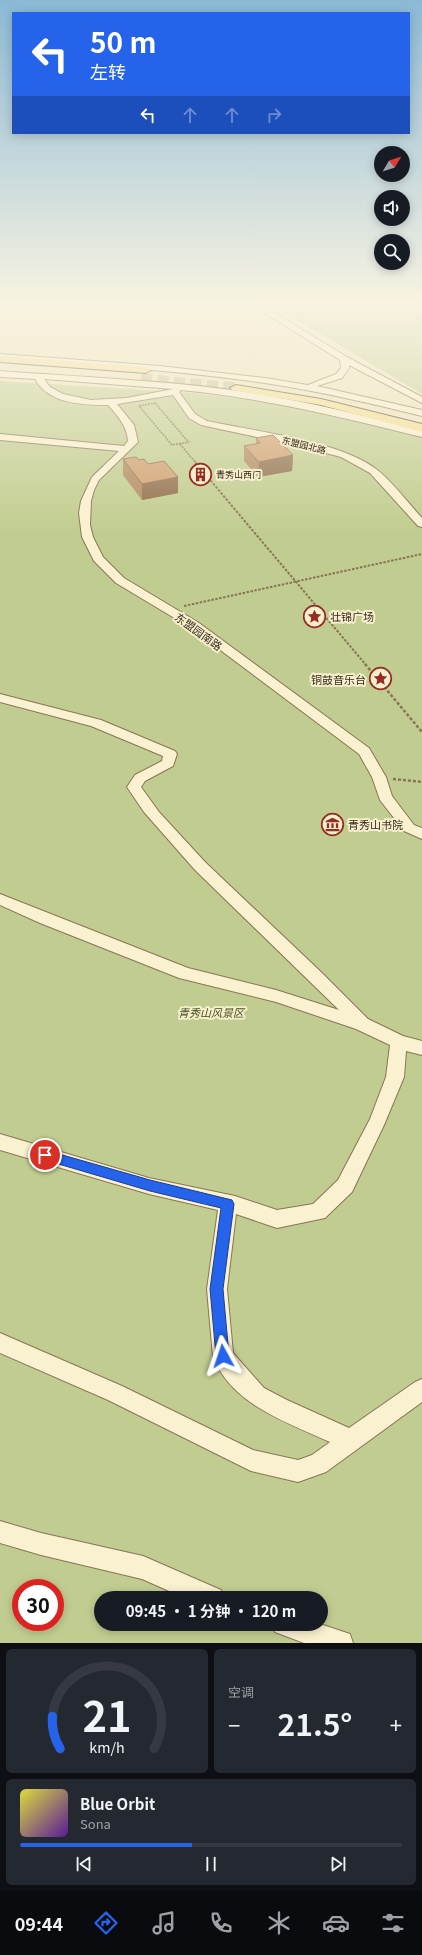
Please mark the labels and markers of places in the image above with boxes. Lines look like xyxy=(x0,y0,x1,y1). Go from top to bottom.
building icon: 青秀山西门 xyxy=(187,461,213,487)
place label: 青秀山西门 xyxy=(216,468,261,481)
place icon: 壮锦广场 xyxy=(301,603,327,629)
place label: 壮锦广场 xyxy=(330,608,374,624)
place icon: 铜鼓音乐台 xyxy=(368,666,394,692)
place label: 铜鼓音乐台 xyxy=(311,671,366,687)
museum icon: 青秀山书院 xyxy=(320,811,346,837)
place label: 青秀山书院 xyxy=(348,816,403,832)
pin xyxy=(28,1138,62,1172)

